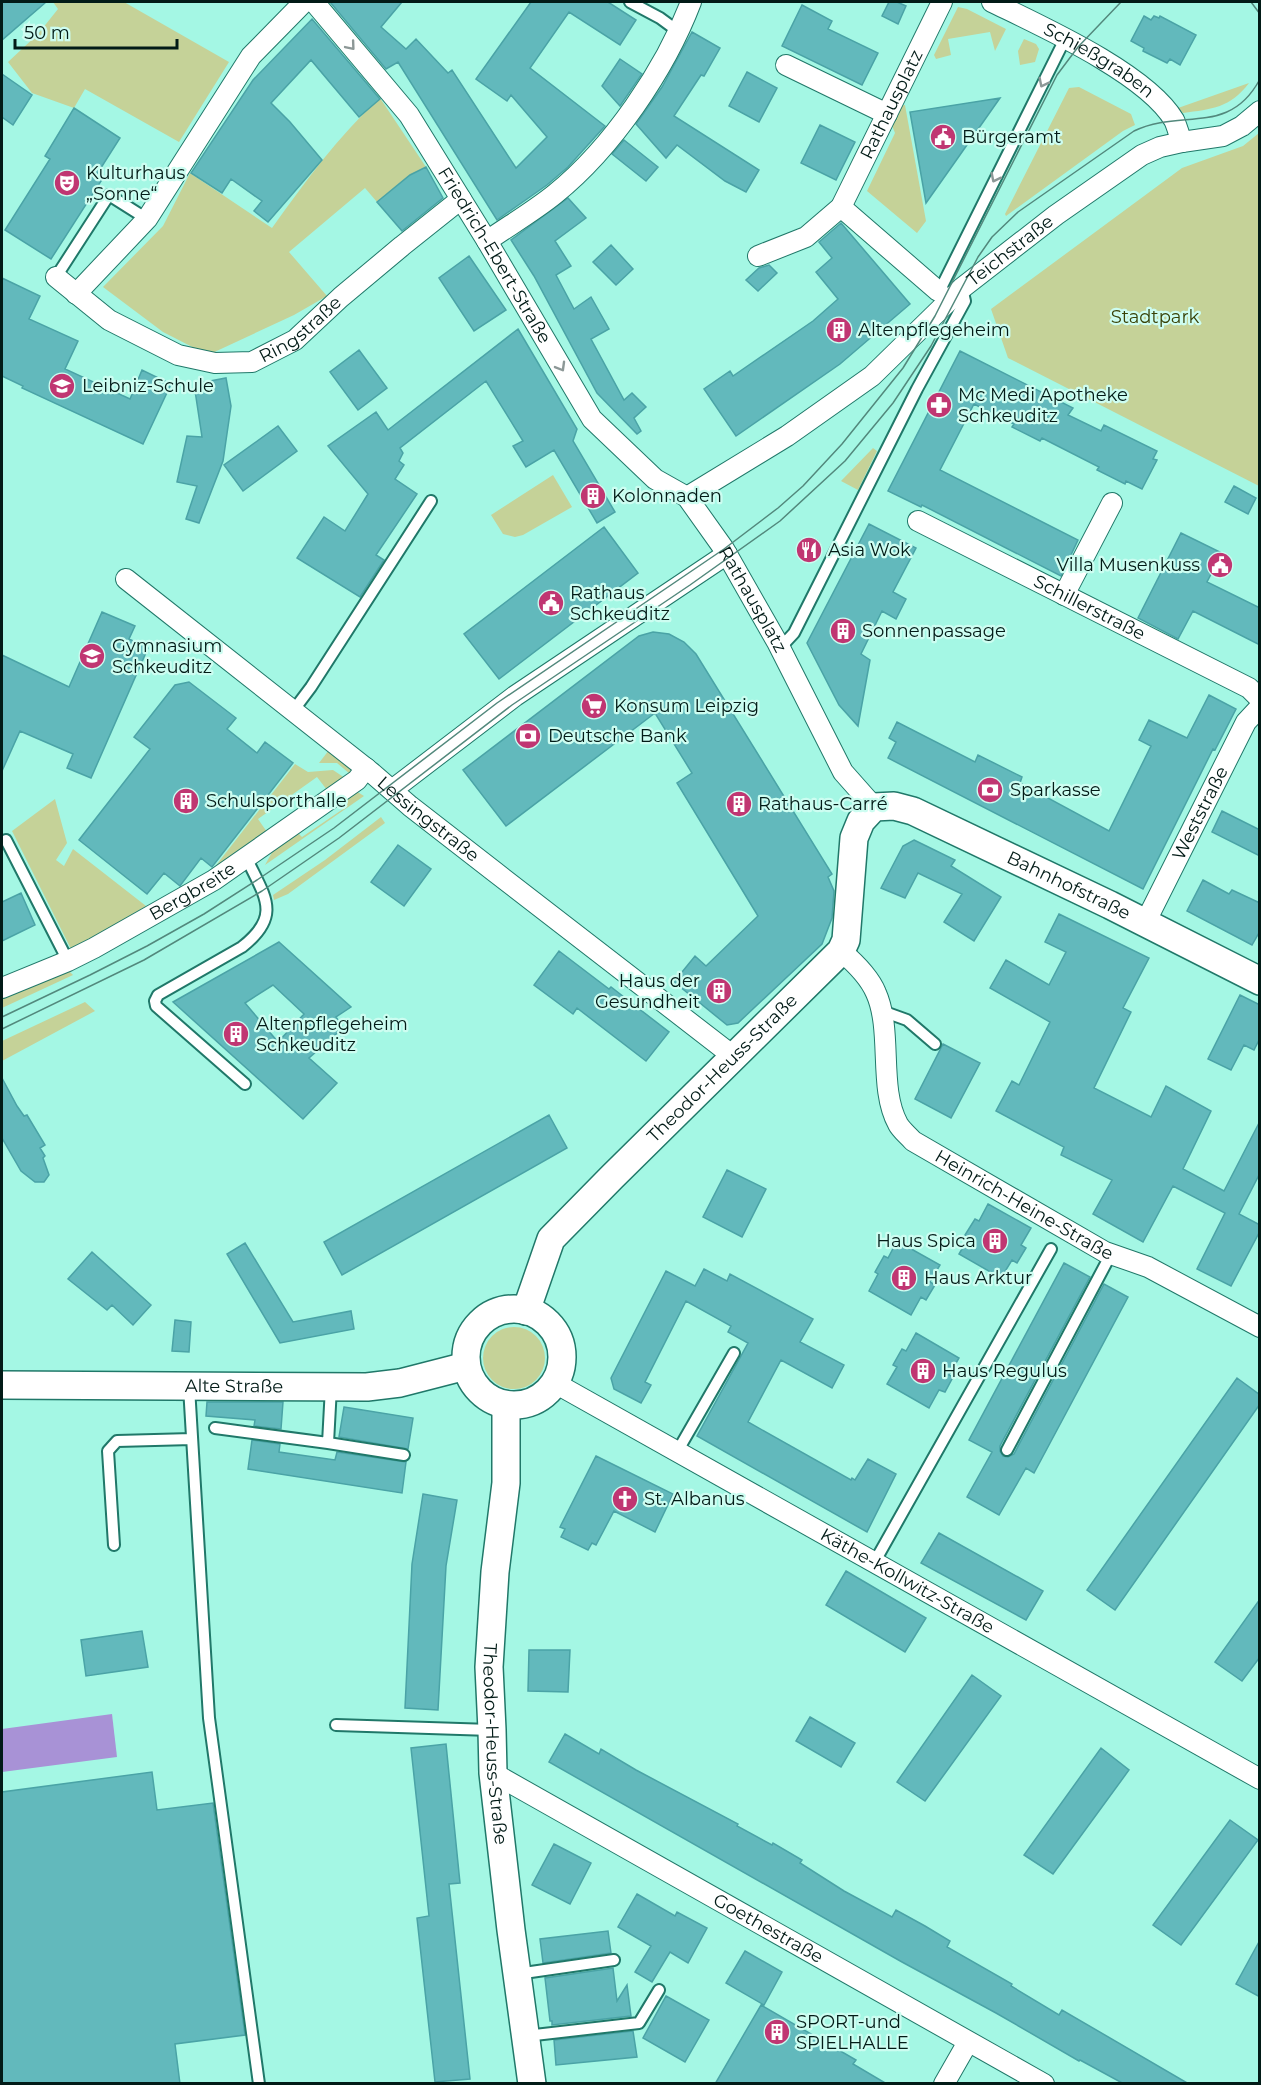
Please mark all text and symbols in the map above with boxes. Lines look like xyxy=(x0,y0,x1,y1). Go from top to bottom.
scale bar xyxy=(15,12,177,50)
street label: Schießgraben xyxy=(1040,18,1159,103)
text: 50 m xyxy=(24,22,70,44)
one-way arrow xyxy=(344,39,355,50)
street label: Rathausplatz xyxy=(855,46,928,163)
one-way arrow xyxy=(1039,76,1050,87)
public building icon: Bürgeramt xyxy=(928,122,958,152)
place label: Bürgeramt xyxy=(962,126,1061,148)
place label: Kulturhaus „Sonne“ xyxy=(86,162,186,205)
street label: Friedrich-Ebert-Straße xyxy=(433,163,556,348)
theatre icon: Kulturhaus „Sonne“ xyxy=(52,168,82,198)
one-way arrow xyxy=(990,172,1002,183)
street label: Teichstraße xyxy=(963,210,1058,291)
street label: Ringstraße xyxy=(255,291,346,368)
park label: Stadtpark xyxy=(1111,306,1200,328)
building icon: Altenpflegeheim xyxy=(824,315,854,345)
place label: Altenpflegeheim xyxy=(858,319,1010,341)
one-way arrow xyxy=(554,361,566,371)
school or university icon: Leibniz-Schule xyxy=(47,371,77,401)
place label: Leibniz-Schule xyxy=(82,375,214,397)
place label: Mc Medi Apotheke Schkeuditz xyxy=(958,384,1128,427)
pharmacy icon: Mc Medi Apotheke Schkeuditz xyxy=(924,390,954,420)
building icon: Kolonnaden xyxy=(578,481,608,511)
place label: Kolonnaden xyxy=(612,485,722,507)
restaurant icon: Asia Wok xyxy=(794,535,824,565)
place label: Asia Wok xyxy=(828,539,911,561)
street label: Rathausplatz xyxy=(714,542,791,656)
public building icon: Villa Musenkuss xyxy=(1205,550,1235,580)
place label: Villa Musenkuss xyxy=(1057,554,1200,576)
street label: Schillerstraße xyxy=(1030,570,1149,645)
place label: Rathaus Schkeuditz xyxy=(570,582,670,625)
public building icon: Rathaus Schkeuditz xyxy=(536,588,566,618)
building icon: Sonnenpassage xyxy=(828,616,858,646)
place label: Sonnenpassage xyxy=(862,620,1006,642)
place label: Gymnasium Schkeuditz xyxy=(112,635,222,678)
school or university icon: Gymnasium Schkeuditz xyxy=(77,641,107,671)
supermarket icon: Konsum Leipzig xyxy=(579,691,609,721)
place label: Konsum Leipzig xyxy=(614,695,759,717)
bank icon: Deutsche Bank xyxy=(513,721,543,751)
place label: Deutsche Bank xyxy=(548,725,687,747)
street label: Weststraße xyxy=(1167,762,1233,864)
street label: Lessingstraße xyxy=(373,772,484,867)
bank icon: Sparkasse xyxy=(975,775,1005,805)
place label: Sparkasse xyxy=(1010,779,1101,801)
building icon: Schulsporthalle xyxy=(171,786,201,816)
building icon: Rathaus-Carré xyxy=(724,789,754,819)
place label: Schulsporthalle xyxy=(206,790,347,812)
place label: Rathaus-Carré xyxy=(758,793,888,815)
street label: Bahnhofstraße xyxy=(1003,846,1134,925)
street label: Bergbreite xyxy=(145,857,240,925)
place label: Haus der Gesundheit xyxy=(595,970,700,1013)
building icon: Haus der Gesundheit xyxy=(704,976,734,1006)
street label: Theodor-Heuss-Straße xyxy=(642,989,802,1147)
place label: Altenpflegeheim Schkeuditz xyxy=(256,1013,408,1056)
building icon: Altenpflegeheim Schkeuditz xyxy=(221,1019,251,1049)
street label: Heinrich-Heine-Straße xyxy=(931,1145,1116,1265)
building icon: Haus Spica xyxy=(980,1226,1010,1256)
place label: Haus Spica xyxy=(876,1230,976,1252)
building icon: Haus Arktur xyxy=(889,1263,919,1293)
place label: Haus Arktur xyxy=(924,1267,1032,1289)
building icon: Haus Regulus xyxy=(908,1356,938,1386)
place label: Haus Regulus xyxy=(942,1360,1067,1382)
street label: Alte Straße xyxy=(185,1375,283,1398)
church icon: St. Albanus xyxy=(610,1484,640,1514)
place label: St. Albanus xyxy=(644,1488,745,1510)
street label: Käthe-Kollwitz-Straße xyxy=(817,1523,998,1638)
street label: Theodor-Heuss-Straße xyxy=(478,1642,512,1846)
street label: Goethestraße xyxy=(709,1889,827,1968)
place label: SPORT-und SPIELHALLE xyxy=(796,2011,909,2054)
building icon: SPORT-und SPIELHALLE xyxy=(762,2017,792,2047)

